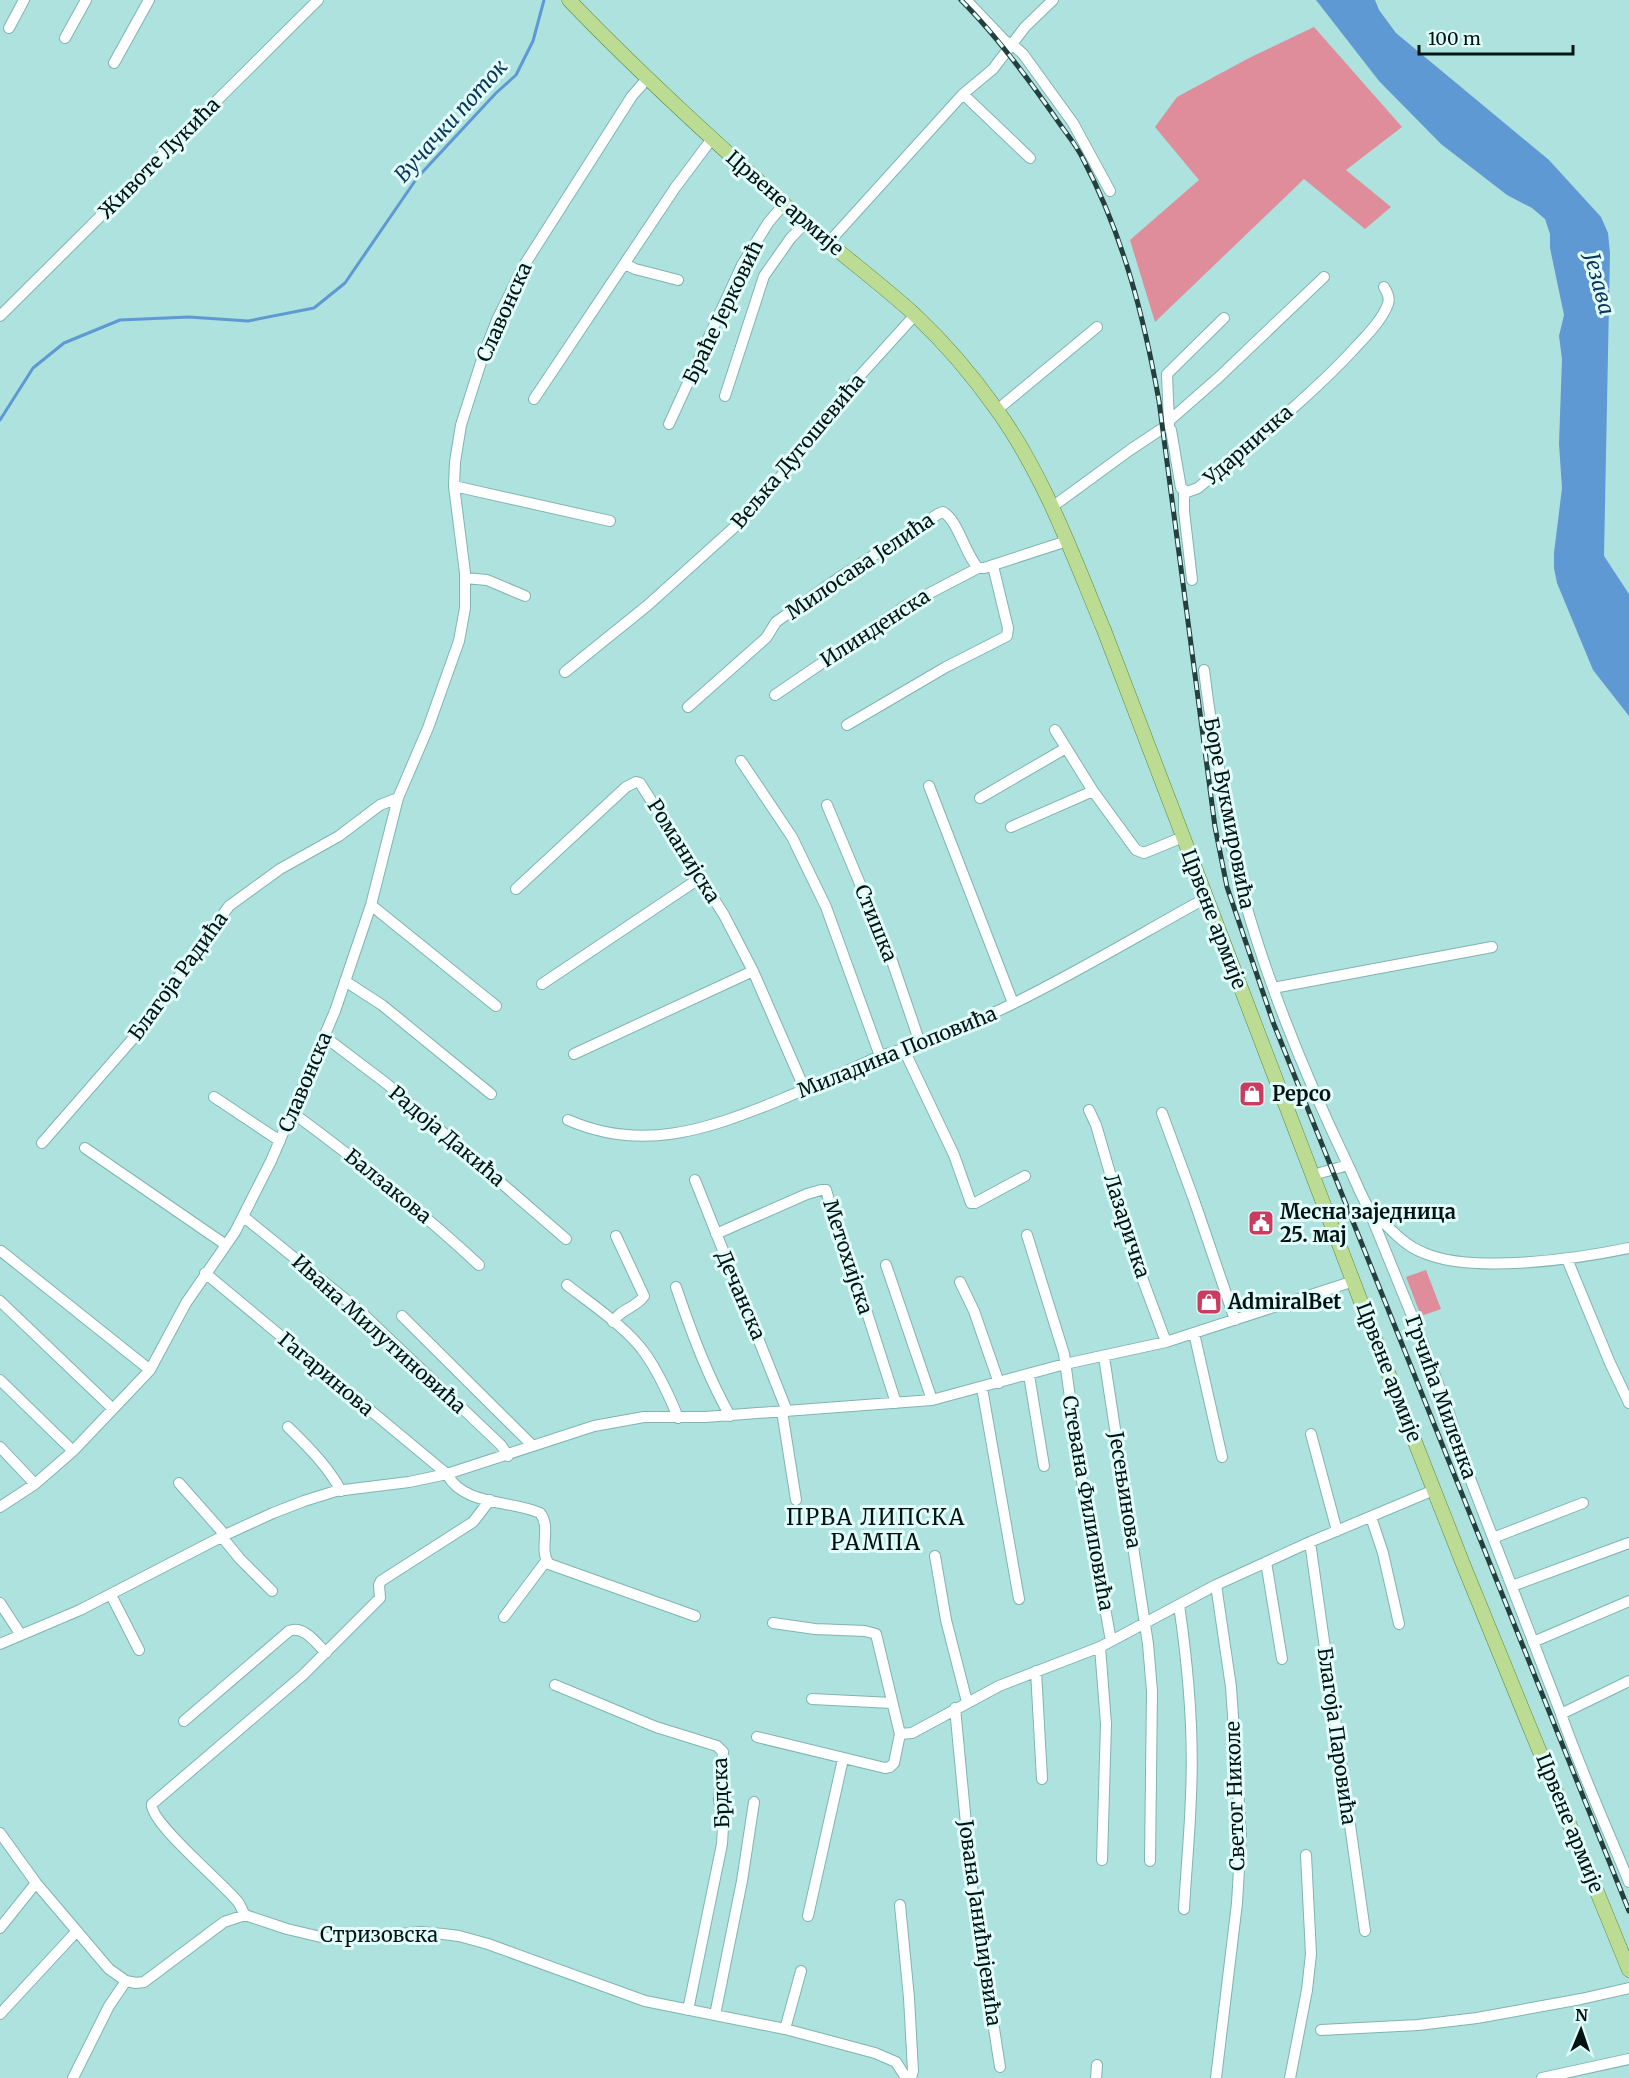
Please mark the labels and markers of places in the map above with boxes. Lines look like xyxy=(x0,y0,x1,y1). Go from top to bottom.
shop icon: Pepco xyxy=(1237,1079,1267,1109)
place label: Pepco xyxy=(1272,1081,1331,1106)
place label: Месна заједница 25. мај xyxy=(1280,1199,1456,1247)
public building icon: Месна заједница 25. мај xyxy=(1246,1208,1276,1238)
shop icon: AdmiralBet xyxy=(1194,1287,1224,1317)
place label: AdmiralBet xyxy=(1227,1289,1341,1314)

